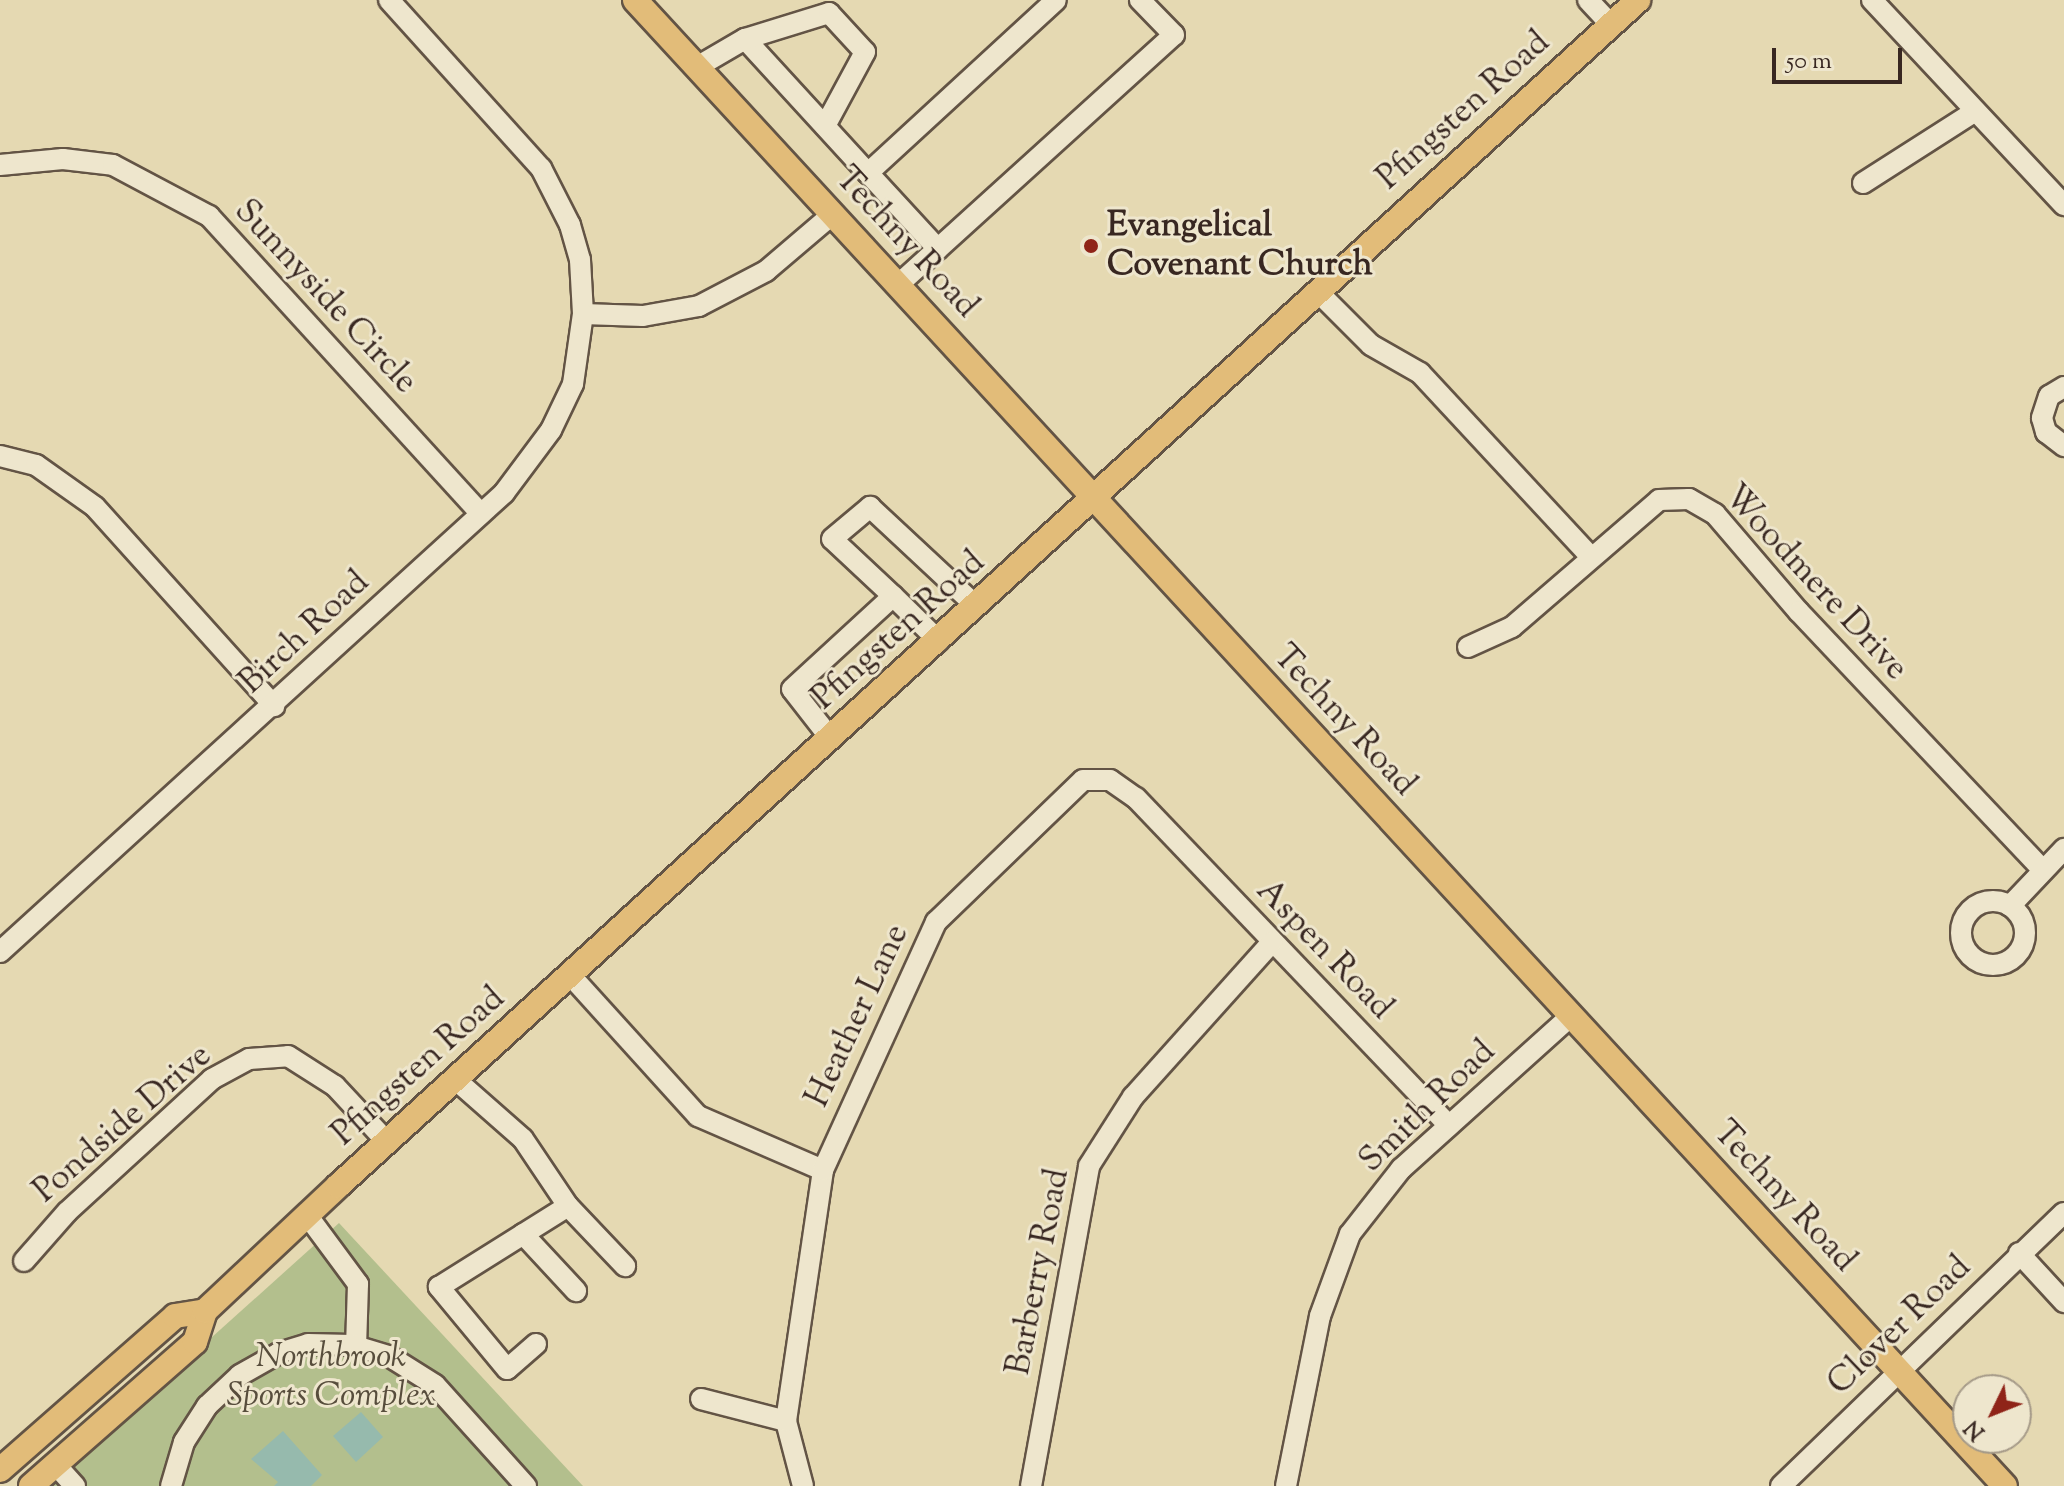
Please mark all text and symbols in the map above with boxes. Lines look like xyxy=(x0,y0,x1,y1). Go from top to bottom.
street label: Pfingsten Road xyxy=(1369,23,1559,199)
scale bar xyxy=(1776,32,1906,82)
text: 50 m xyxy=(1786,45,1832,79)
street label: Techny Road xyxy=(826,159,986,327)
street label: Sunnyside Circle xyxy=(225,192,425,402)
place label: Evangelical Covenant Church xyxy=(1107,206,1373,286)
marker: Evangelical Covenant Church xyxy=(1082,237,1100,255)
street label: Woodmere Drive xyxy=(1714,477,1916,689)
street label: Pfingsten Road xyxy=(804,543,994,719)
street label: Birch Road xyxy=(232,563,378,703)
street label: Techny Road xyxy=(1264,637,1424,805)
street label: Aspen Road xyxy=(1247,871,1401,1029)
street label: Heather Lane xyxy=(798,918,918,1114)
street label: Pfingsten Road xyxy=(324,979,514,1155)
street label: Smith Road xyxy=(1352,1032,1504,1182)
street label: Pondside Drive xyxy=(26,1036,220,1212)
street label: Techny Road xyxy=(1704,1113,1864,1281)
street label: Barberry Road xyxy=(999,1165,1079,1379)
street label: Clover Road xyxy=(1820,1248,1980,1404)
park label: Northbrook Sports Complex xyxy=(227,1337,435,1416)
north arrow xyxy=(1952,1374,2032,1454)
text: N xyxy=(1958,1412,1994,1446)

